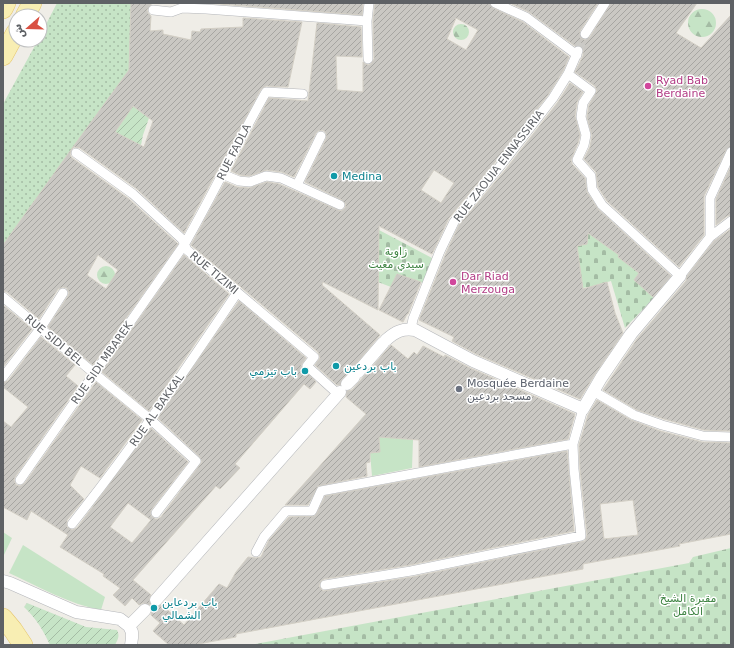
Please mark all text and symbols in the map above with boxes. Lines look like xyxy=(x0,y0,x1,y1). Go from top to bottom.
north arrow xyxy=(8,8,48,48)
text: ش xyxy=(10,22,28,41)
place label: Ryad Bab Berdaine xyxy=(656,74,708,100)
marker: Ryad Bab Berdaine xyxy=(643,81,653,91)
street label: RUE ZAOUIA ENNASSIRIA xyxy=(451,107,547,225)
street label: RUE FADLA xyxy=(214,121,254,182)
place label: Medina xyxy=(342,170,382,183)
marker: Medina xyxy=(329,171,339,181)
park label: زاوية سيدي مغيث xyxy=(368,245,424,271)
street label: RUE TIZIMI xyxy=(187,249,241,297)
place label: Dar Riad Merzouga xyxy=(461,270,515,296)
marker: Dar Riad Merzouga xyxy=(448,277,458,287)
street label: RUE SIDI BEL xyxy=(22,312,86,369)
street label: RUE SIDI MBAREK xyxy=(69,319,136,407)
place label: باب بردعين xyxy=(344,360,397,373)
marker: باب بردعين xyxy=(331,361,341,371)
place label: باب تيزمي xyxy=(249,365,297,378)
marker: باب تيزمي xyxy=(300,366,310,376)
street label: RUE AL BAKKAL xyxy=(127,370,188,449)
place label: Mosquée Berdaine مسجد بردعين xyxy=(467,377,569,403)
marker: Mosquée Berdaine مسجد بردعين xyxy=(454,384,464,394)
park label: مقبرة الشيخ الكامل xyxy=(660,592,716,618)
place label: باب بردعاين الشمالي xyxy=(162,596,218,622)
marker: باب بردعاين الشمالي xyxy=(149,603,159,613)

